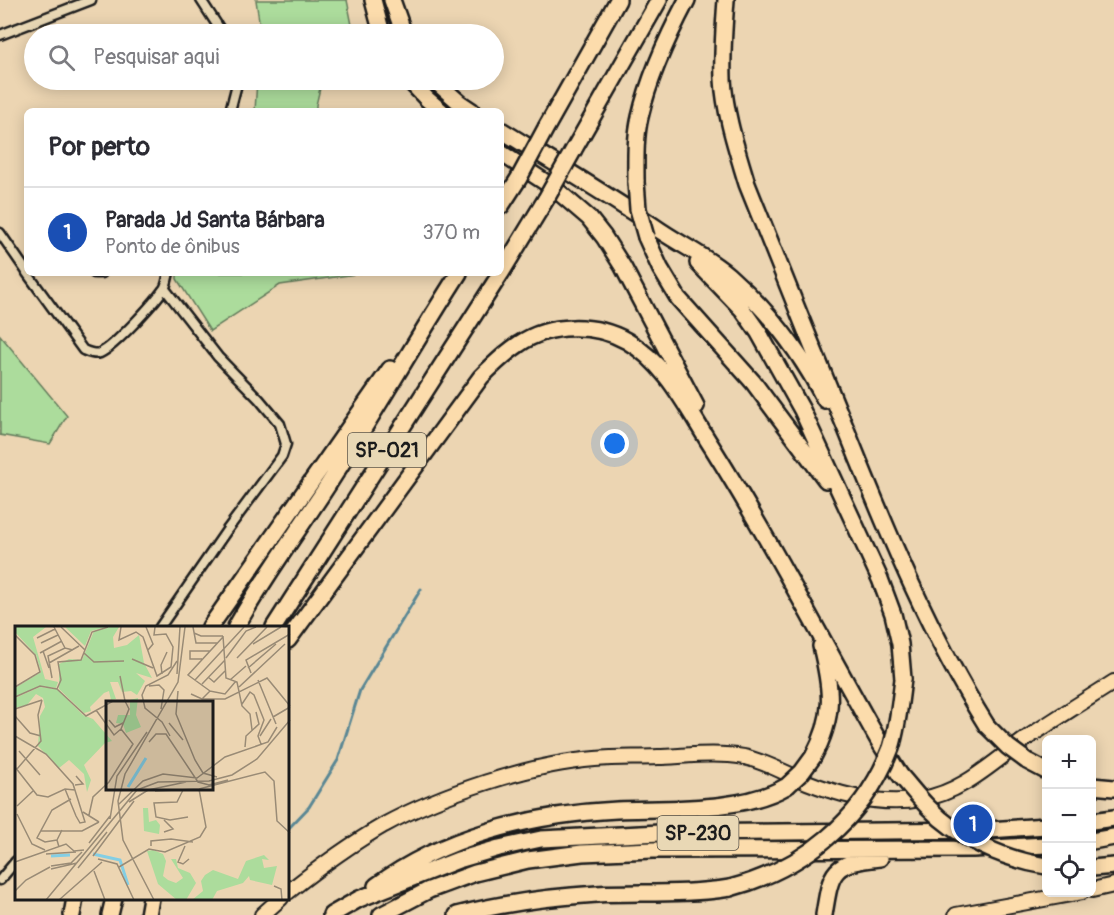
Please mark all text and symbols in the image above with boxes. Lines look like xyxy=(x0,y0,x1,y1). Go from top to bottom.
search box xyxy=(24,24,504,90)
icon: search xyxy=(45,41,78,74)
text: Pesquisar aqui xyxy=(93,43,219,71)
text: Por perto xyxy=(48,131,150,163)
text: Parada Jd Santa Bárbara xyxy=(105,206,325,234)
text: 1 xyxy=(64,220,71,245)
text: 370 m xyxy=(423,220,480,245)
text: Ponto de ônibus xyxy=(105,234,240,259)
your location xyxy=(600,429,629,458)
road number: SP-021 xyxy=(348,433,426,467)
inset map xyxy=(15,626,290,900)
map controls xyxy=(1042,735,1096,897)
button: + xyxy=(1042,735,1096,789)
button: − xyxy=(1042,789,1096,843)
pin: 1 xyxy=(954,802,992,846)
road number: SP-230 xyxy=(658,816,738,850)
button: locate xyxy=(1042,843,1096,897)

